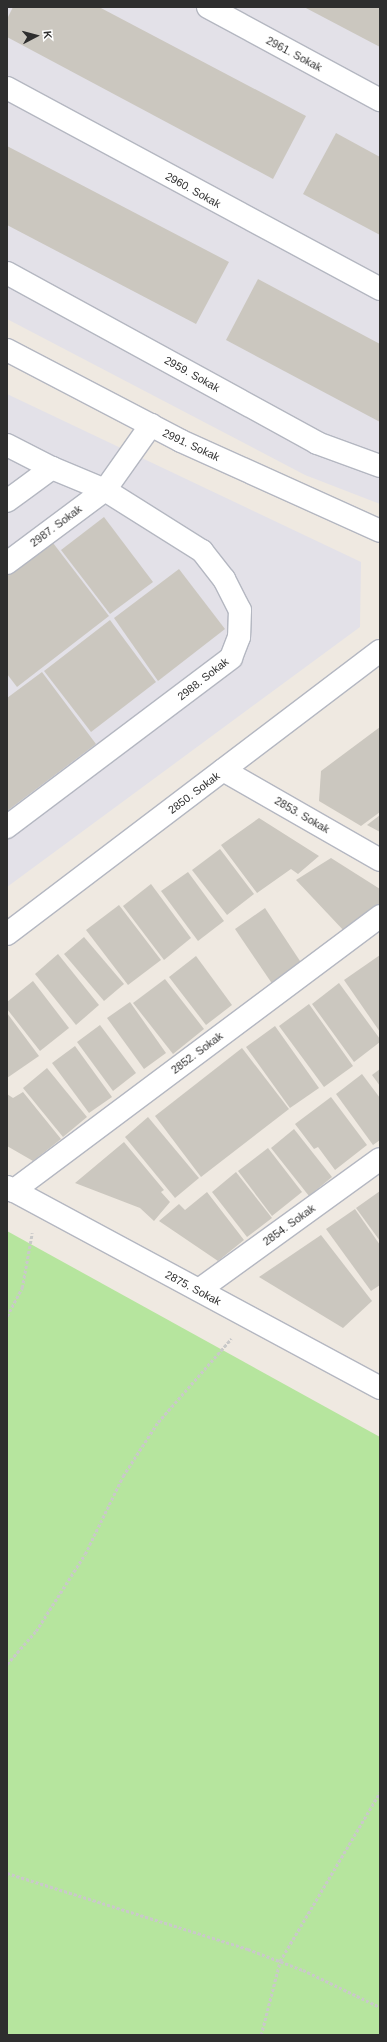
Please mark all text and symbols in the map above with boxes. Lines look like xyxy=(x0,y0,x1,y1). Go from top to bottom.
north arrow xyxy=(16,16,56,56)
text: K xyxy=(42,30,54,39)
street label: 2961. Sokak xyxy=(264,34,324,74)
street label: 2960. Sokak xyxy=(163,169,223,211)
street label: 2959. Sokak xyxy=(162,353,222,395)
street label: 2991. Sokak xyxy=(160,426,222,464)
street label: 2987. Sokak xyxy=(28,502,84,550)
street label: 2988. Sokak xyxy=(175,655,231,703)
street label: 2850. Sokak xyxy=(166,769,222,817)
street label: 2853. Sokak xyxy=(272,794,332,836)
street label: 2852. Sokak xyxy=(169,1029,225,1077)
street label: 2854. Sokak xyxy=(260,1202,318,1248)
street label: 2875. Sokak xyxy=(163,1268,223,1308)

